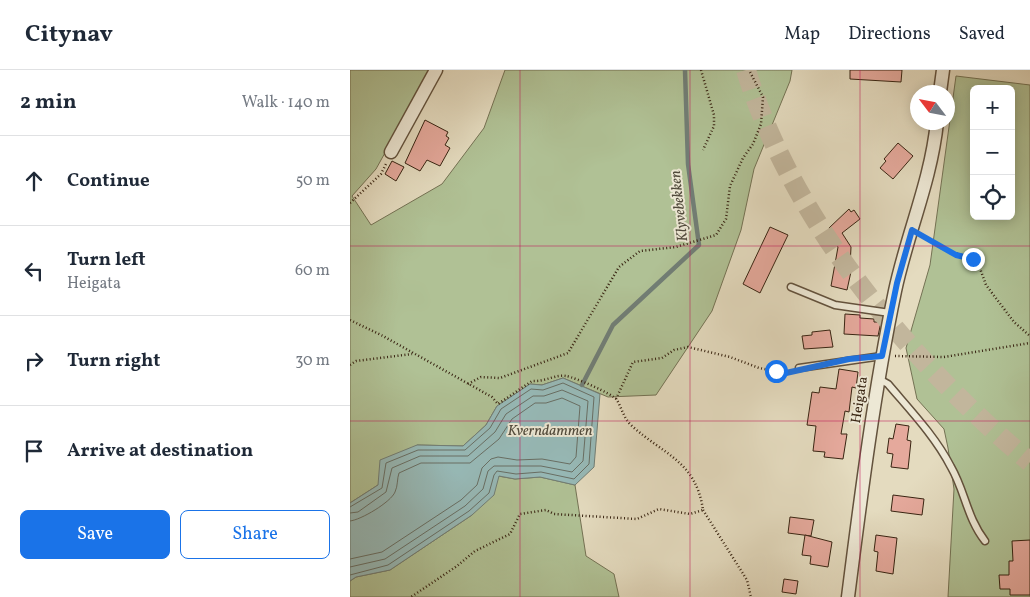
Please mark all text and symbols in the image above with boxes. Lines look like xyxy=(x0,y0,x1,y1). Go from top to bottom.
text: Citynav xyxy=(25,18,113,52)
text: Map xyxy=(784,22,820,47)
text: Directions xyxy=(848,22,931,47)
text: Saved xyxy=(959,22,1005,47)
north arrow xyxy=(910,85,955,130)
map controls xyxy=(970,85,1015,220)
button: + xyxy=(970,85,1015,130)
text: 2 min xyxy=(20,88,77,117)
text: Walk · 140 m xyxy=(242,92,330,114)
button: − xyxy=(970,130,1015,175)
icon: ahead xyxy=(20,167,48,195)
text: Continue xyxy=(67,168,150,194)
water label: Klyvebekken xyxy=(666,169,694,243)
text: 50 m xyxy=(296,170,330,192)
button: locate xyxy=(970,175,1015,220)
text: Turn left xyxy=(67,247,146,273)
route end xyxy=(962,248,985,271)
icon: left xyxy=(20,257,48,285)
text: 60 m xyxy=(295,260,330,282)
text: Heigata xyxy=(67,273,121,295)
icon: right xyxy=(20,347,48,375)
text: Turn right xyxy=(67,348,160,374)
text: 30 m xyxy=(295,350,330,372)
route start xyxy=(765,360,788,383)
street label: Heigata xyxy=(847,375,873,425)
water label: Kverndammen xyxy=(507,421,593,442)
icon: arrive xyxy=(20,437,48,465)
text: Arrive at destination xyxy=(67,438,253,464)
button: Save xyxy=(20,510,170,559)
button: Share xyxy=(180,510,330,559)

